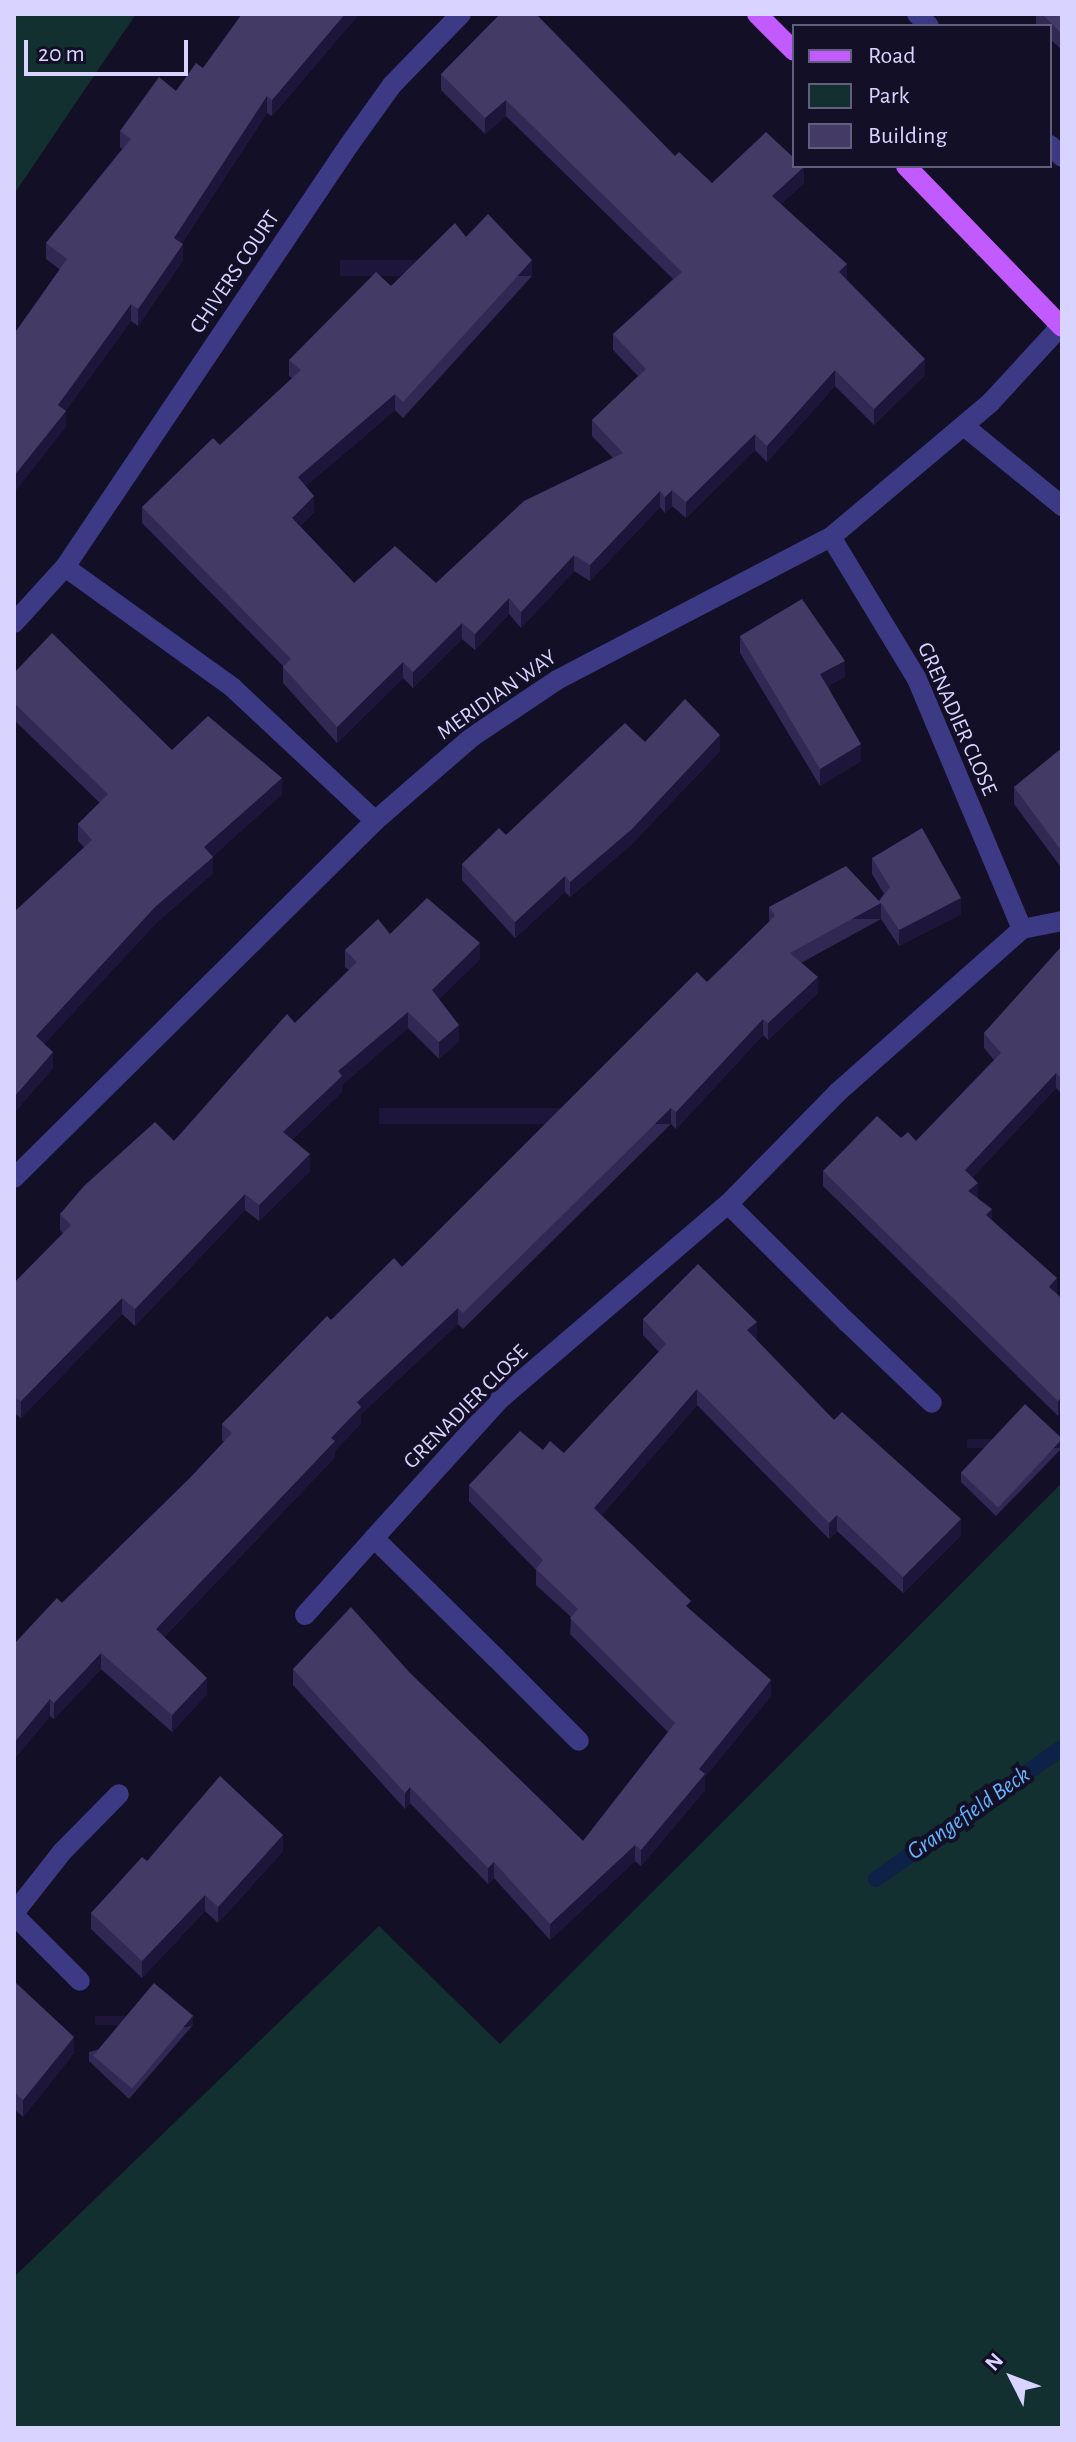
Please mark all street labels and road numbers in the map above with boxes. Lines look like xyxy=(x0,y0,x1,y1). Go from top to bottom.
street label: CHIVERS COURT xyxy=(184,206,286,338)
street label: GRENADIER CLOSE xyxy=(911,638,1003,800)
street label: MERIDIAN WAY xyxy=(432,644,562,746)
street label: GRENADIER CLOSE xyxy=(398,1339,534,1475)

